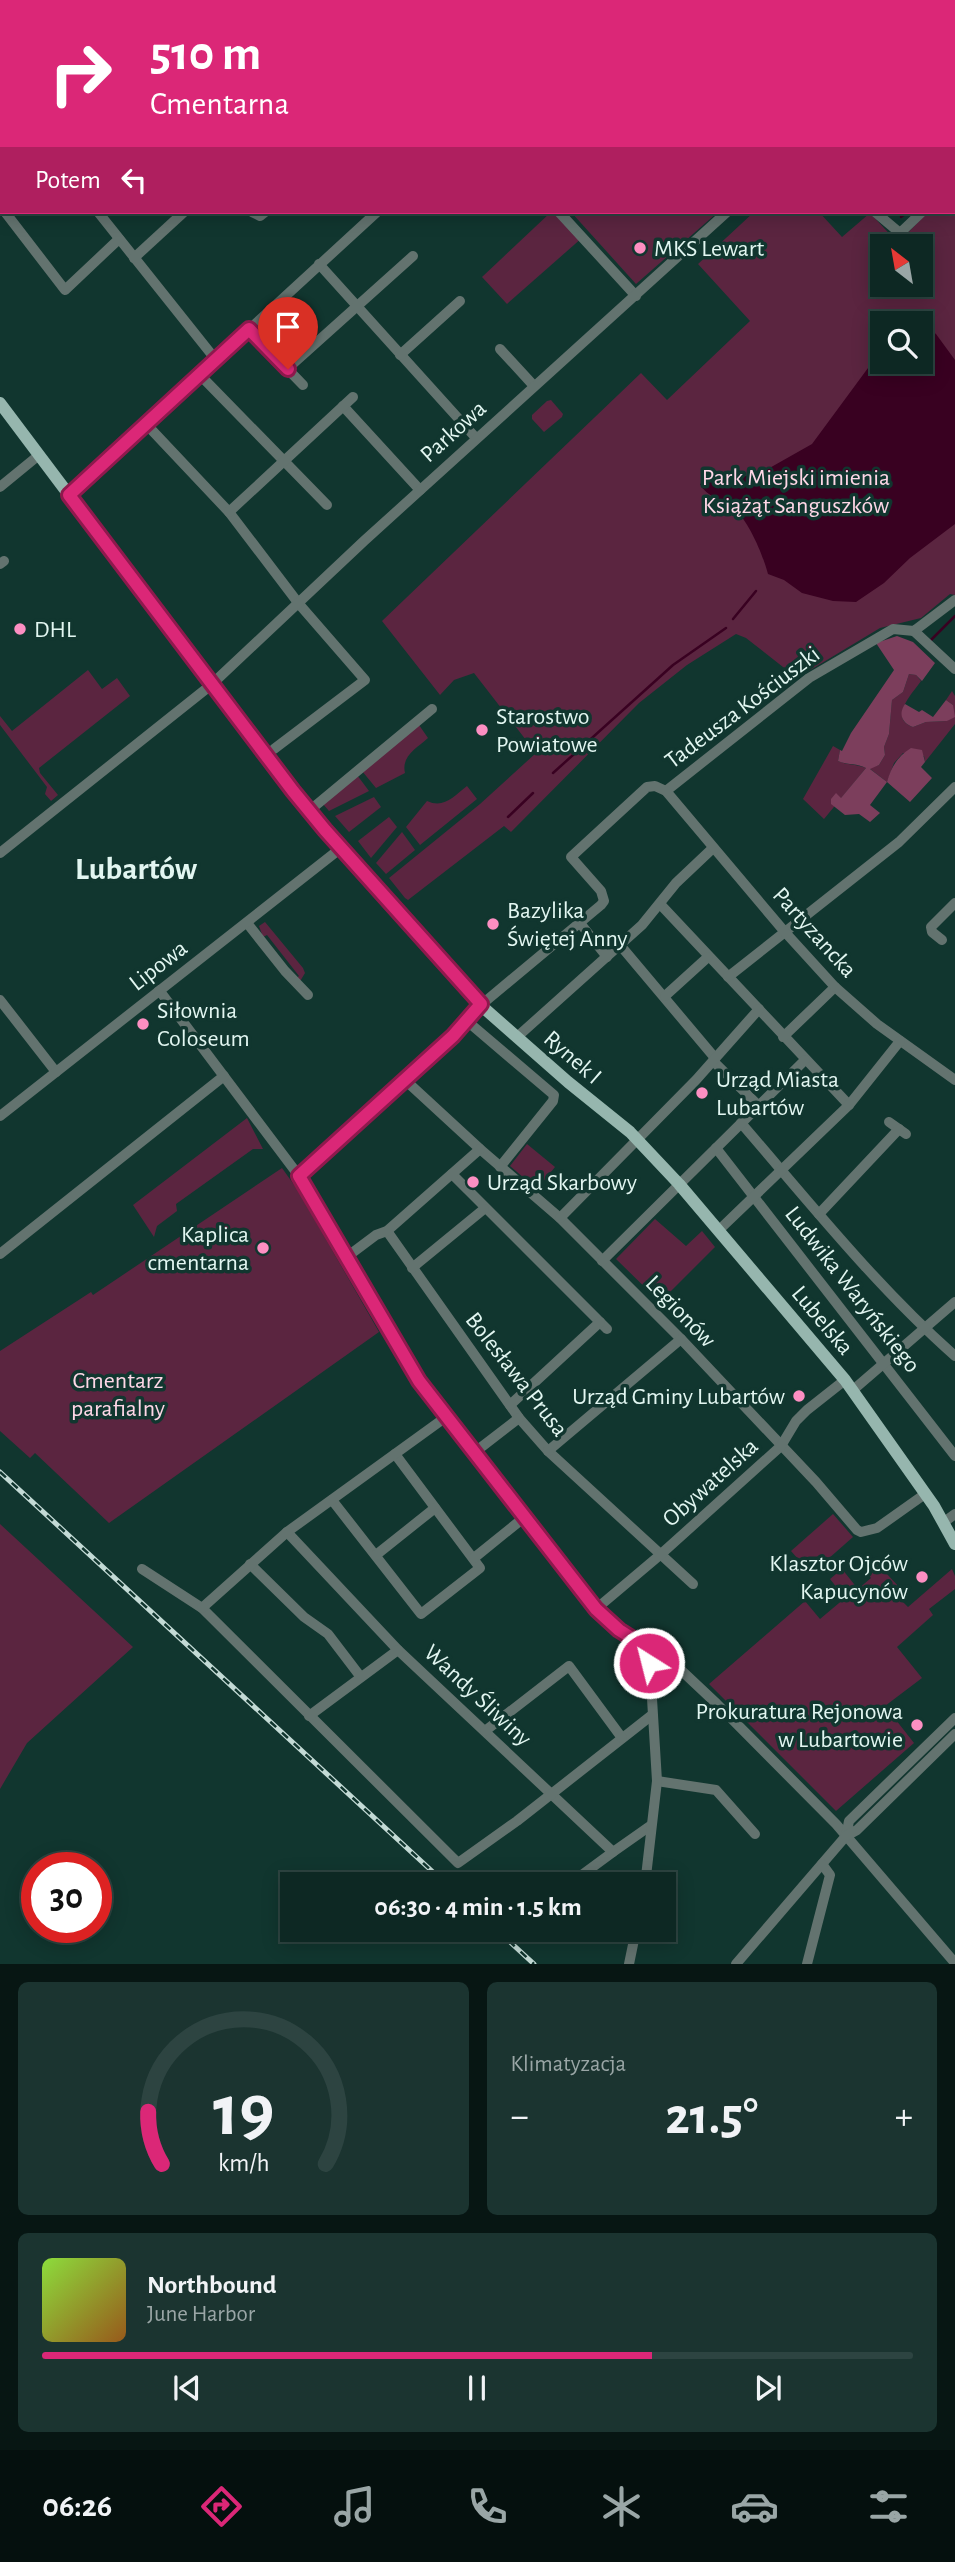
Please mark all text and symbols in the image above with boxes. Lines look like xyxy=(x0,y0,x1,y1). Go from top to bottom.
icon: right xyxy=(35,28,126,119)
text: 510 m xyxy=(150,30,261,79)
text: Cmentarna xyxy=(150,88,289,120)
icon: left xyxy=(115,161,153,199)
text: Potem xyxy=(35,167,101,193)
north arrow xyxy=(870,234,933,298)
map controls xyxy=(870,234,933,374)
place label: MKS Lewart xyxy=(654,237,764,261)
marker: MKS Lewart xyxy=(632,240,648,256)
pin xyxy=(258,297,318,369)
icon: arrive xyxy=(269,308,307,346)
button: search xyxy=(870,311,933,374)
street label: Parkowa xyxy=(416,396,491,467)
park label: Park Miejski imienia Książąt Sanguszków xyxy=(702,466,890,518)
place label: DHL xyxy=(34,618,76,642)
marker: DHL xyxy=(12,621,28,637)
street label: Tadeusza Kościuszki xyxy=(661,642,824,774)
place label: Starostwo Powiatowe xyxy=(496,705,598,757)
marker: Starostwo Powiatowe xyxy=(474,722,490,738)
district label: Lubartów xyxy=(75,853,198,885)
street label: Partyzancka xyxy=(768,883,861,982)
place label: Bazylika Świętej Anny xyxy=(507,899,628,951)
marker: Bazylika Świętej Anny xyxy=(485,916,501,932)
street label: Lipowa xyxy=(125,936,192,996)
place label: Siłownia Coloseum xyxy=(157,999,250,1051)
marker: Siłownia Coloseum xyxy=(135,1016,151,1032)
street label: Rynek I xyxy=(539,1026,606,1089)
place label: Urząd Miasta Lubartów xyxy=(716,1068,839,1120)
marker: Urząd Miasta Lubartów xyxy=(694,1085,710,1101)
place label: Urząd Skarbowy xyxy=(487,1171,637,1195)
marker: Urząd Skarbowy xyxy=(465,1174,481,1190)
street label: Ludwika Waryńskiego xyxy=(780,1202,924,1377)
place label: Kaplica cmentarna xyxy=(148,1223,249,1275)
marker: Kaplica cmentarna xyxy=(255,1240,271,1256)
street label: Legionów xyxy=(641,1271,720,1352)
street label: Lubelska xyxy=(787,1282,858,1360)
street label: Bolesława Prusa xyxy=(460,1308,572,1441)
park label: Cmentarz parafialny xyxy=(71,1369,165,1421)
place label: Urząd Gminy Lubartów xyxy=(572,1385,785,1409)
marker: Urząd Gminy Lubartów xyxy=(791,1388,807,1404)
street label: Obywatelska xyxy=(658,1434,763,1532)
place label: Klasztor Ojców Kapucynów xyxy=(769,1552,908,1604)
marker: Klasztor Ojców Kapucynów xyxy=(914,1569,930,1585)
position arrow xyxy=(612,1626,686,1700)
street label: Wandy Śliwiny xyxy=(419,1639,537,1751)
place label: Prokuratura Rejonowa w Lubartowie xyxy=(695,1700,903,1752)
marker: Prokuratura Rejonowa w Lubartowie xyxy=(909,1717,925,1733)
speed limit sign: 30 xyxy=(21,1852,112,1943)
text: 06:30 · 4 min · 1.5 km xyxy=(374,1894,582,1920)
text: Klimatyzacja xyxy=(511,2053,626,2076)
text: 19 xyxy=(213,2077,274,2150)
text: 21.5° xyxy=(665,2091,758,2143)
text: − xyxy=(511,2098,529,2136)
text: + xyxy=(895,2098,913,2136)
text: km/h xyxy=(217,2151,269,2176)
text: Northbound xyxy=(147,2272,276,2298)
text: June Harbor xyxy=(147,2303,255,2326)
icon: previous xyxy=(168,2369,206,2407)
icon: pause xyxy=(458,2369,496,2407)
icon: next xyxy=(749,2369,787,2407)
icon: directions xyxy=(197,2482,246,2531)
icon: music xyxy=(330,2482,379,2531)
icon: phone xyxy=(463,2482,512,2531)
icon: climate xyxy=(597,2482,646,2531)
icon: car xyxy=(730,2482,779,2531)
icon: filters xyxy=(864,2482,913,2531)
text: 06:26 xyxy=(42,2490,112,2522)

